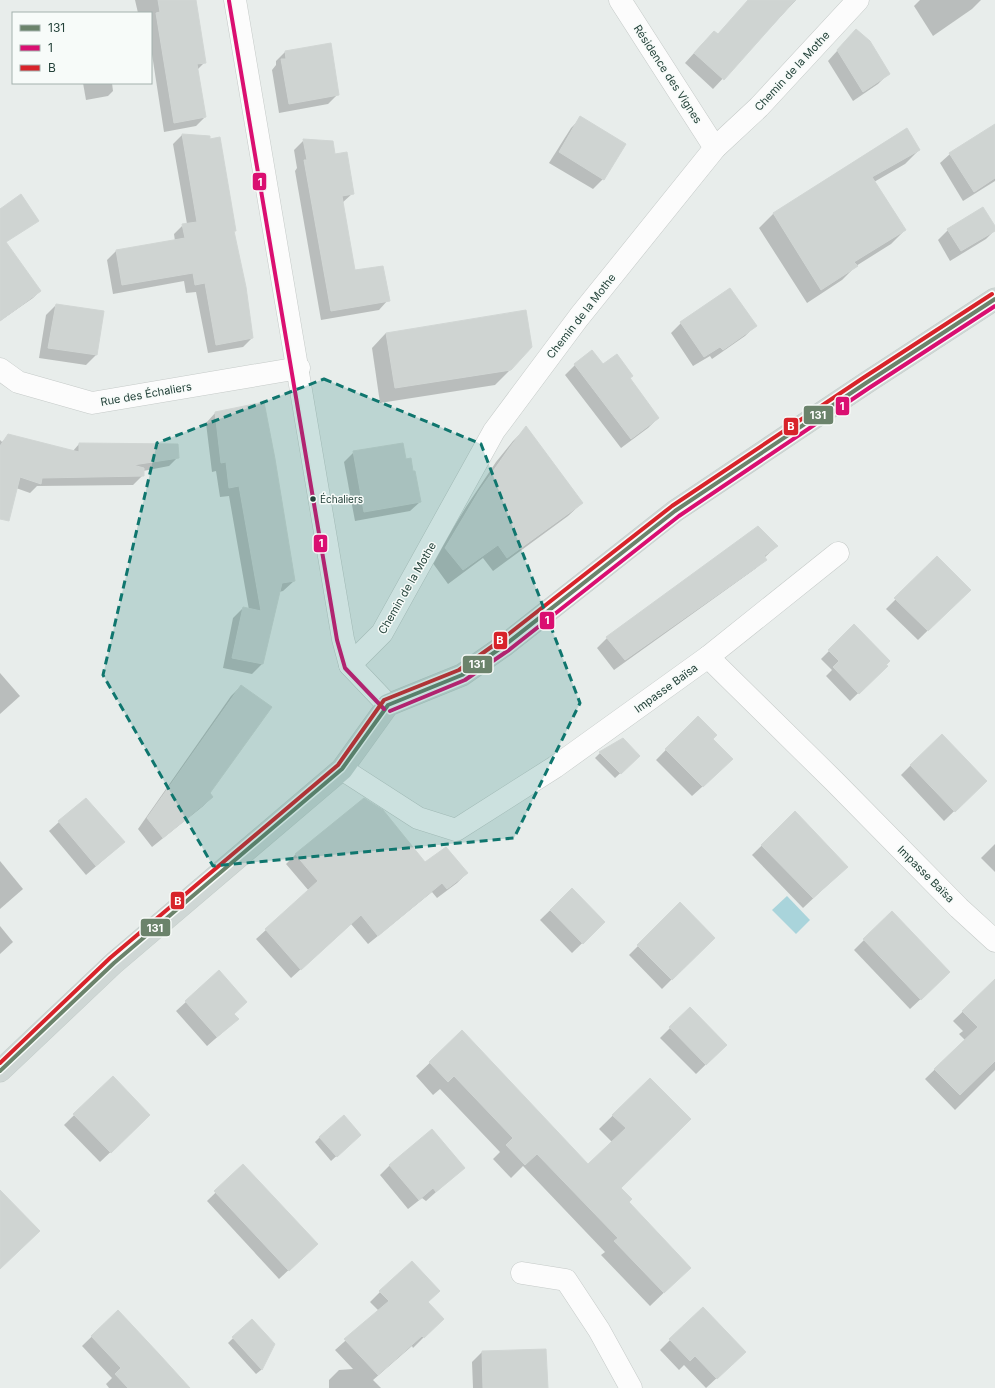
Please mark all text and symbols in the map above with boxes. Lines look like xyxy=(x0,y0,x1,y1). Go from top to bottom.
legend xyxy=(12,12,152,84)
text: 131 xyxy=(48,20,65,35)
street label: Résidence des Vignes xyxy=(631,22,705,126)
street label: Chemin de la Mothe xyxy=(751,28,833,114)
text: 1 xyxy=(48,40,53,55)
text: B xyxy=(48,60,56,75)
line badge: 1 xyxy=(252,172,267,191)
text: 1 xyxy=(258,175,263,189)
street label: Chemin de la Mothe xyxy=(543,271,619,361)
street label: Rue des Échaliers xyxy=(99,379,193,409)
line badge: 1 xyxy=(835,396,850,416)
text: 1 xyxy=(840,399,845,413)
line badge: 131 xyxy=(803,405,834,425)
text: 131 xyxy=(810,408,827,422)
line badge: B xyxy=(783,417,799,436)
text: B xyxy=(787,419,795,433)
place label: Échaliers xyxy=(320,492,363,505)
marker: Échaliers xyxy=(308,494,318,504)
line badge: 1 xyxy=(313,534,328,553)
text: 1 xyxy=(319,536,324,550)
street label: Chemin de la Mothe xyxy=(375,539,439,637)
line badge: 1 xyxy=(539,611,555,630)
text: 1 xyxy=(545,613,550,627)
line badge: B xyxy=(493,631,508,650)
text: B xyxy=(496,633,504,647)
line badge: 131 xyxy=(462,655,493,674)
text: 131 xyxy=(469,657,486,671)
street label: Impasse Baïsa xyxy=(632,660,700,716)
street label: Impasse Baïsa xyxy=(895,843,957,905)
line badge: B xyxy=(170,891,185,910)
text: B xyxy=(174,894,182,908)
line badge: 131 xyxy=(140,918,171,937)
text: 131 xyxy=(147,921,164,935)

